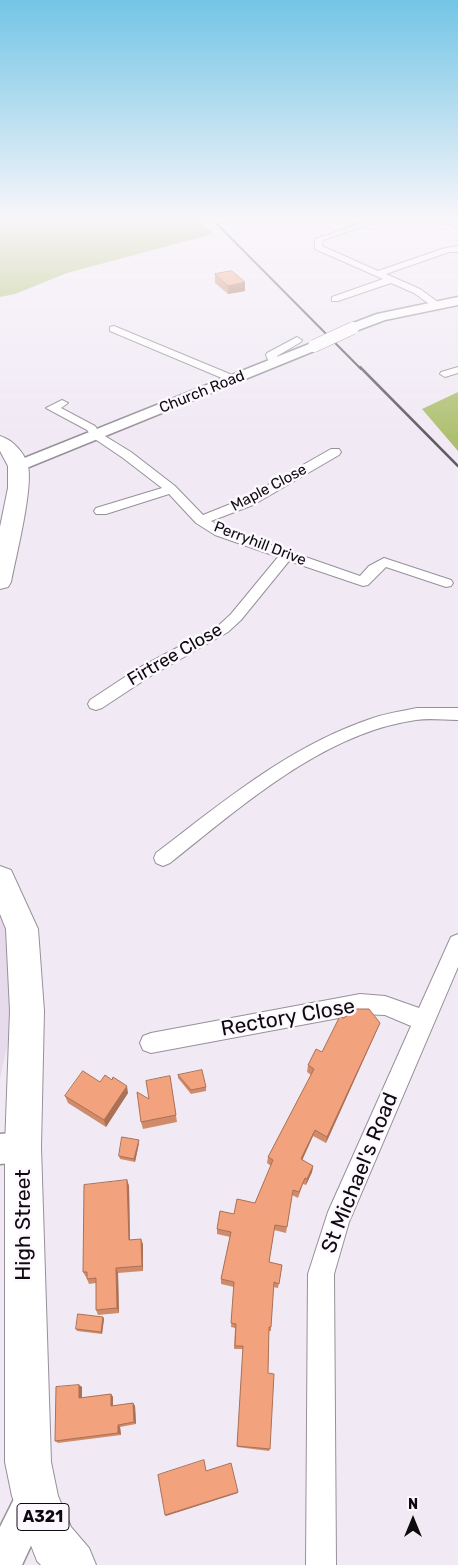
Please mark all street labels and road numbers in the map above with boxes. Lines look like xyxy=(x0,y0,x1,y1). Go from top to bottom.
street label: Church Road xyxy=(157,367,247,417)
street label: Maple Close xyxy=(228,461,310,515)
street label: Perryhill Drive xyxy=(211,518,309,570)
street label: Firtree Close xyxy=(124,619,226,691)
street label: Rectory Close xyxy=(219,994,357,1042)
street label: St Michael's Road xyxy=(316,1089,404,1257)
street label: High Street xyxy=(11,1169,37,1281)
road number: A321 xyxy=(17,1504,69,1530)

